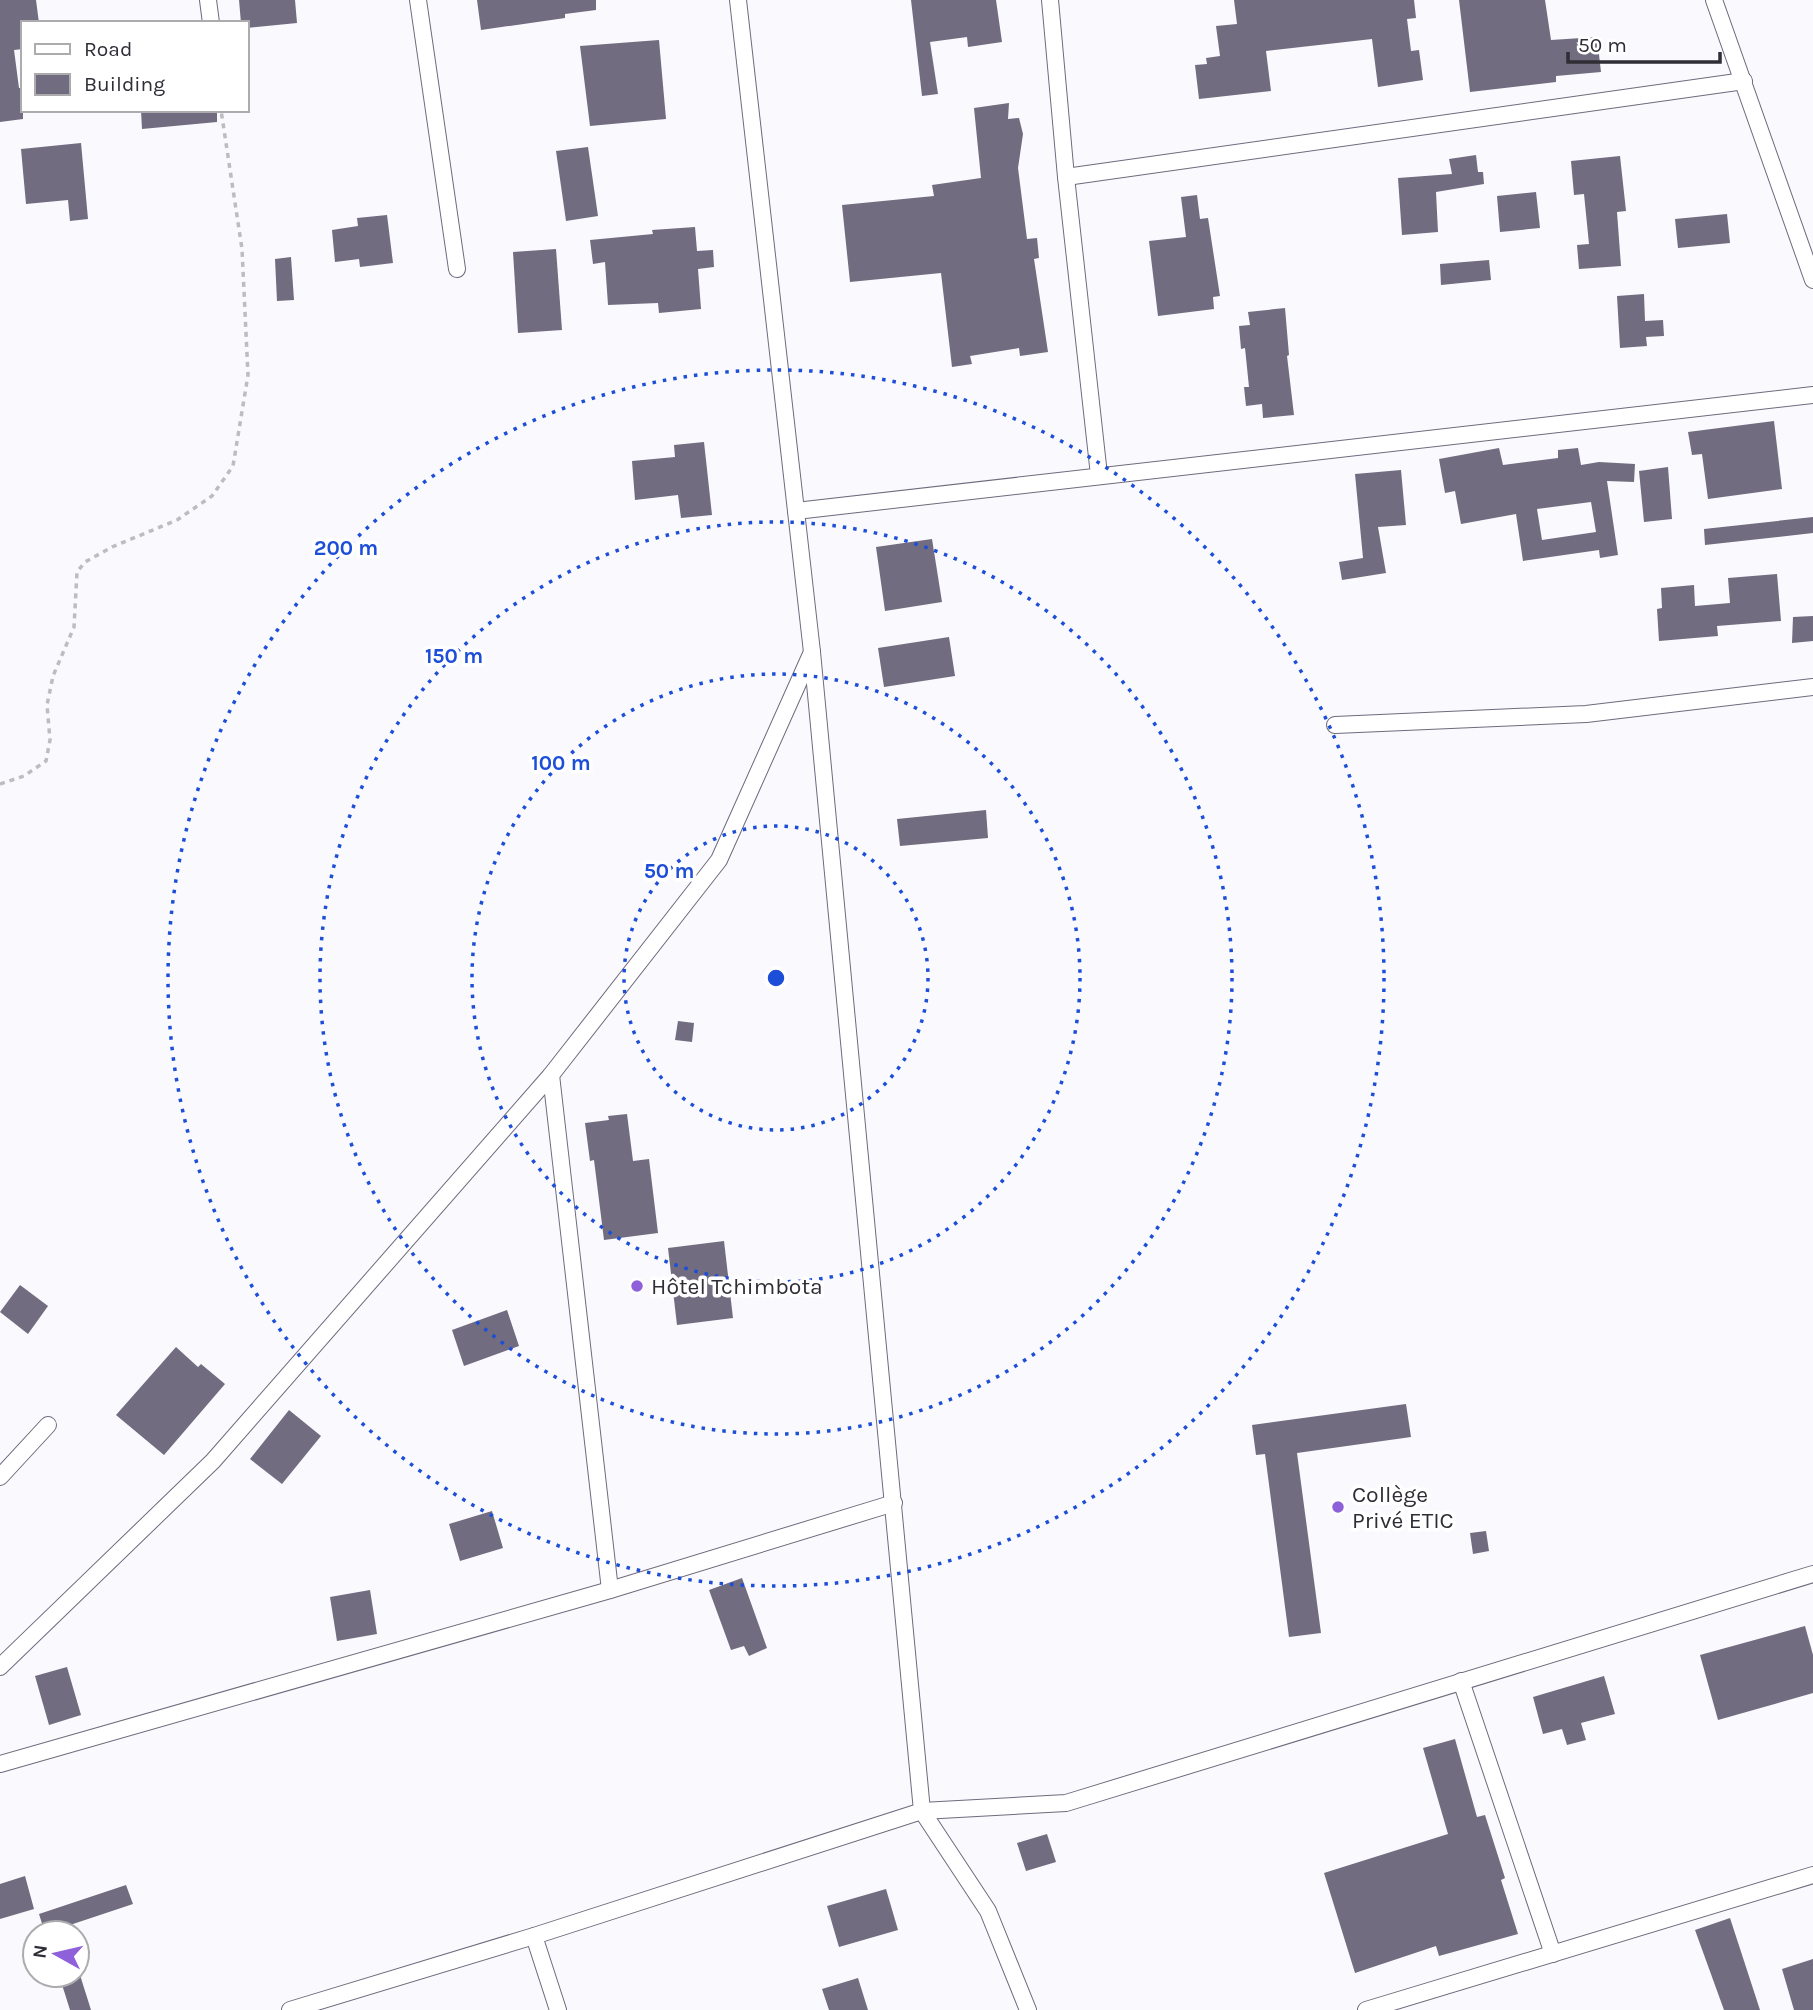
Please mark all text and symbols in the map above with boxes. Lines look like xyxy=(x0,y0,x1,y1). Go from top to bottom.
legend xyxy=(21,21,248,112)
scale bar xyxy=(1568,21,1720,65)
text: 50 m xyxy=(1578,33,1627,57)
text: Road xyxy=(84,37,132,61)
text: Building xyxy=(84,72,165,96)
text: 200 m xyxy=(314,536,378,560)
text: 150 m xyxy=(425,644,483,668)
text: 100 m xyxy=(531,751,591,775)
text: 50 m xyxy=(644,859,694,883)
centre of rings xyxy=(764,966,788,990)
place label: Hôtel Tchimbota xyxy=(651,1273,823,1300)
marker: Hôtel Tchimbota xyxy=(629,1278,645,1294)
place label: Collège Privé ETIC xyxy=(1352,1481,1454,1534)
marker: Collège Privé ETIC xyxy=(1330,1499,1346,1515)
north arrow xyxy=(21,1919,91,1989)
text: N xyxy=(28,1943,52,1960)

